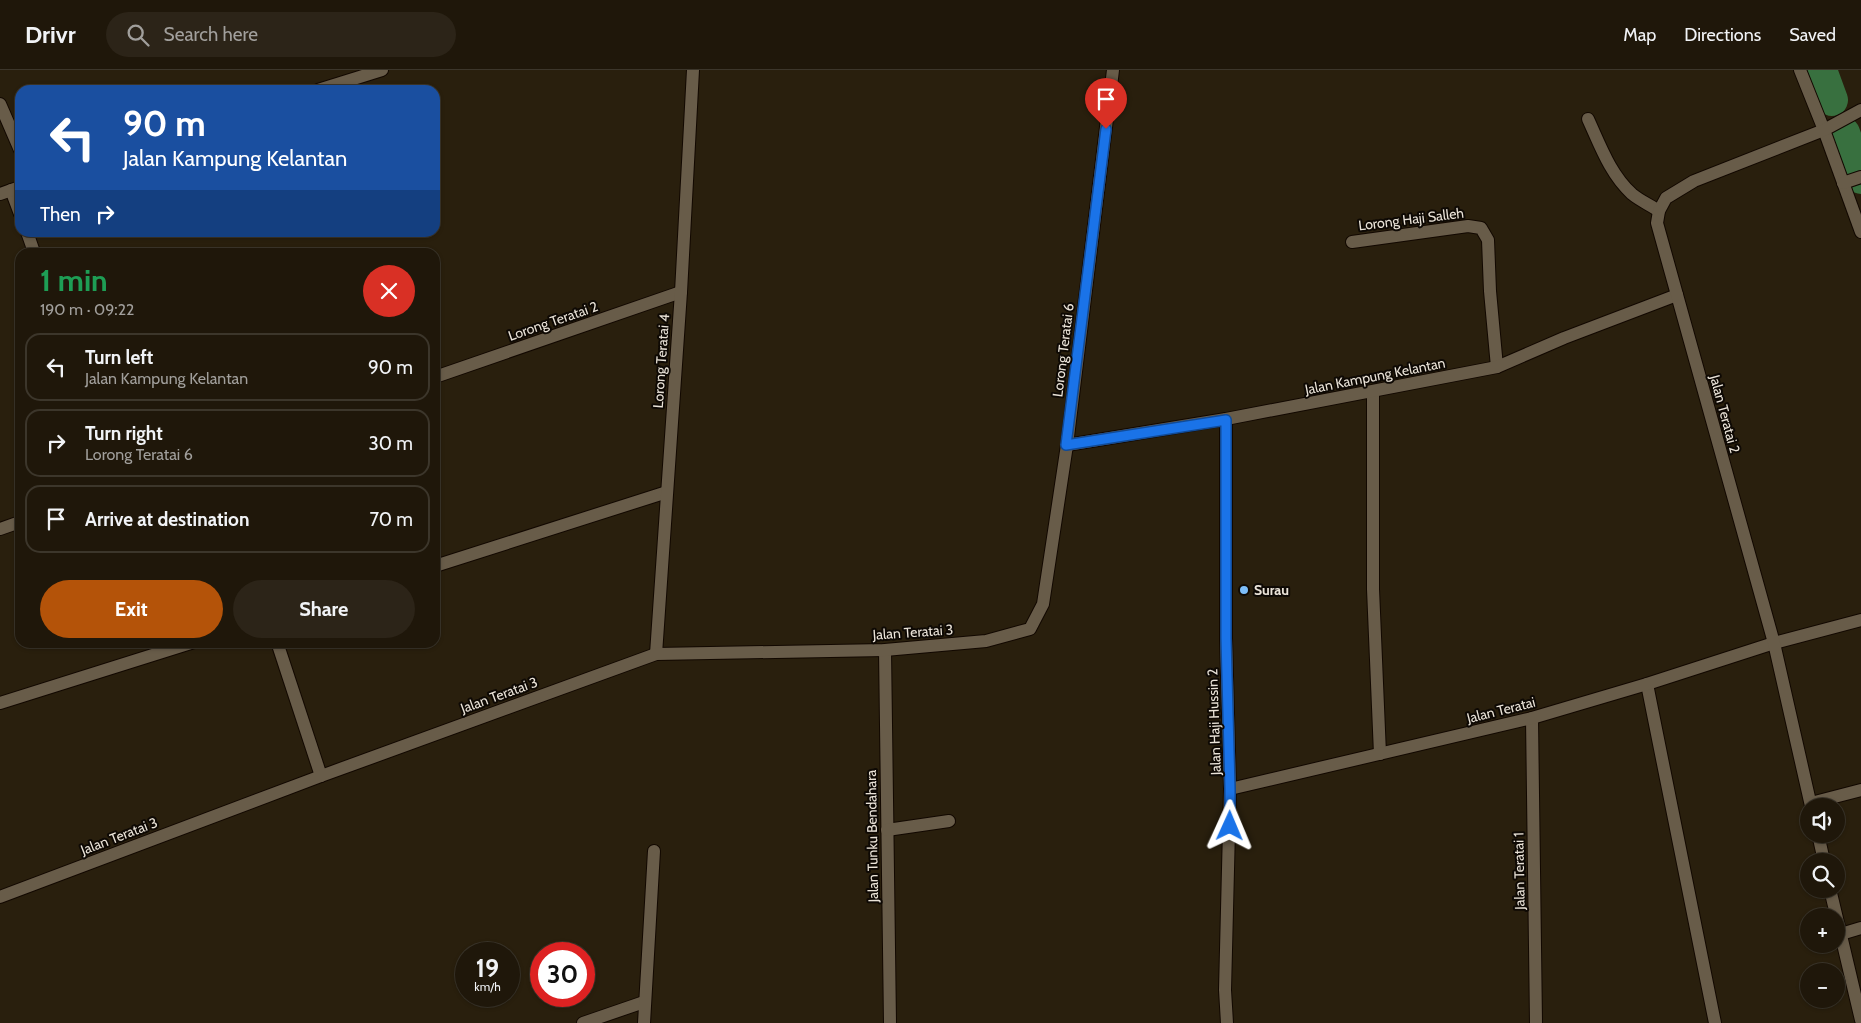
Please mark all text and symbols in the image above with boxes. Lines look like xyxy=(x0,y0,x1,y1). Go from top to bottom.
search box xyxy=(106,12,456,57)
text: Drivr xyxy=(25,20,76,49)
icon: search xyxy=(124,21,152,49)
text: Search here xyxy=(164,23,258,46)
text: Map xyxy=(1623,24,1656,46)
text: Directions xyxy=(1684,24,1761,46)
text: Saved xyxy=(1789,24,1836,46)
pin xyxy=(1085,78,1127,129)
icon: arrive xyxy=(1092,85,1120,113)
text: 90 m xyxy=(123,102,206,145)
icon: left xyxy=(40,105,105,170)
text: Jalan Kampung Kelantan xyxy=(123,145,347,172)
icon: right xyxy=(91,200,119,228)
text: Then xyxy=(40,203,81,226)
street label: Lorong Haji Salleh xyxy=(1357,204,1465,234)
text: 1 min xyxy=(40,262,108,299)
button: close xyxy=(363,265,415,317)
street label: Lorong Teratai 2 xyxy=(506,297,600,345)
text: 190 m · 09:22 xyxy=(40,300,134,319)
street label: Lorong Teratai 6 xyxy=(1048,302,1078,398)
street label: Lorong Teratai 4 xyxy=(649,313,673,409)
text: Turn left xyxy=(85,346,153,369)
icon: left xyxy=(42,353,70,381)
street label: Jalan Kampung Kelantan xyxy=(1302,354,1447,399)
text: 90 m xyxy=(368,356,413,379)
text: Jalan Kampung Kelantan xyxy=(85,369,248,388)
street label: Jalan Teratai 2 xyxy=(1706,372,1744,455)
text: Turn right xyxy=(85,422,163,445)
icon: right xyxy=(42,429,70,457)
text: 30 m xyxy=(369,432,413,455)
text: Lorong Teratai 6 xyxy=(85,445,193,464)
icon: arrive xyxy=(42,505,70,533)
text: Arrive at destination xyxy=(85,508,249,531)
text: 70 m xyxy=(369,508,413,531)
button: Exit xyxy=(40,580,223,638)
button: Share xyxy=(233,580,415,638)
place label: Surau xyxy=(1254,581,1289,599)
marker: Surau xyxy=(1238,584,1250,596)
street label: Jalan Teratai 3 xyxy=(871,620,954,644)
street label: Jalan Haji Hussin 2 xyxy=(1203,668,1225,777)
street label: Jalan Teratai 3 xyxy=(457,673,540,718)
street label: Jalan Teratai xyxy=(1464,693,1537,727)
street label: Jalan Tunku Bendahara xyxy=(862,769,882,903)
map controls xyxy=(1800,798,1845,1008)
button: sound xyxy=(1800,798,1845,843)
position arrow xyxy=(1203,799,1255,851)
street label: Jalan Teratai 3 xyxy=(77,813,160,859)
street label: Jalan Teratai 1 xyxy=(1509,832,1529,911)
button: search xyxy=(1800,853,1845,898)
button: + xyxy=(1800,908,1845,953)
speed limit sign: 30 xyxy=(530,942,595,1007)
text: 19 xyxy=(476,953,499,983)
button: − xyxy=(1800,963,1845,1008)
text: km/h xyxy=(474,979,501,994)

